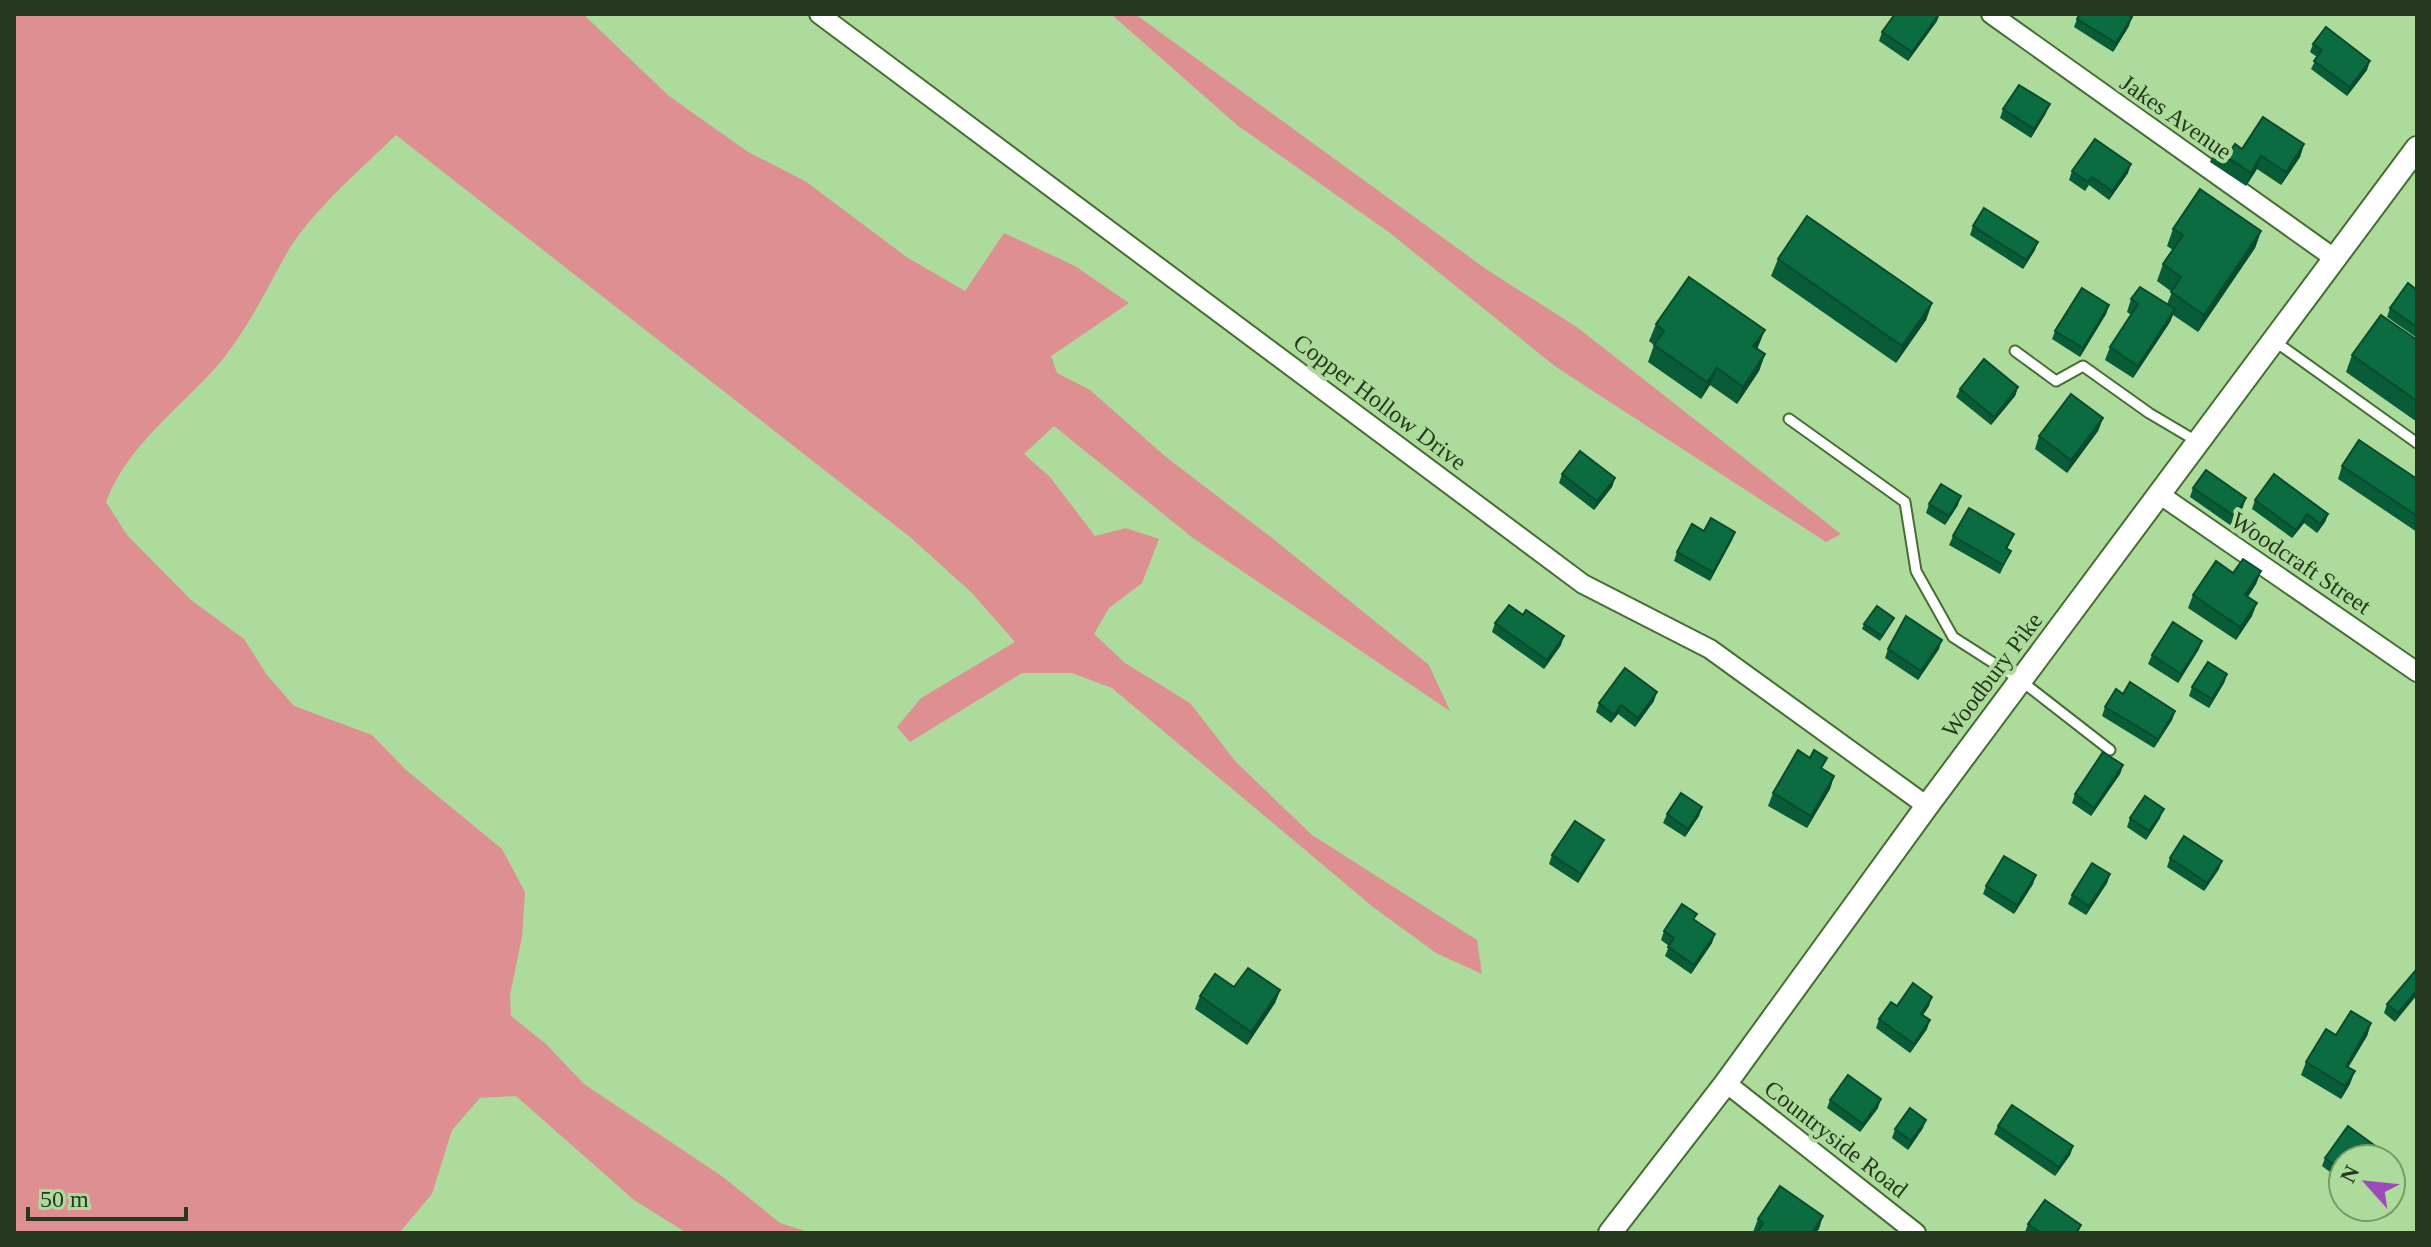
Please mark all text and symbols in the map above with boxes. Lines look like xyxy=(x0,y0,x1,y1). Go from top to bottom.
street label: Jakes Avenue xyxy=(2115,69,2237,165)
street label: Copper Hollow Drive xyxy=(1289,329,1471,475)
street label: Woodcraft Street xyxy=(2226,507,2376,619)
street label: Woodbury Pike xyxy=(1937,608,2047,742)
street label: Countryside Road xyxy=(1759,1075,1913,1203)
north arrow xyxy=(2327,1143,2407,1223)
text: N xyxy=(2335,1161,2364,1187)
scale bar xyxy=(28,1171,186,1221)
text: 50 m xyxy=(40,1186,89,1212)

